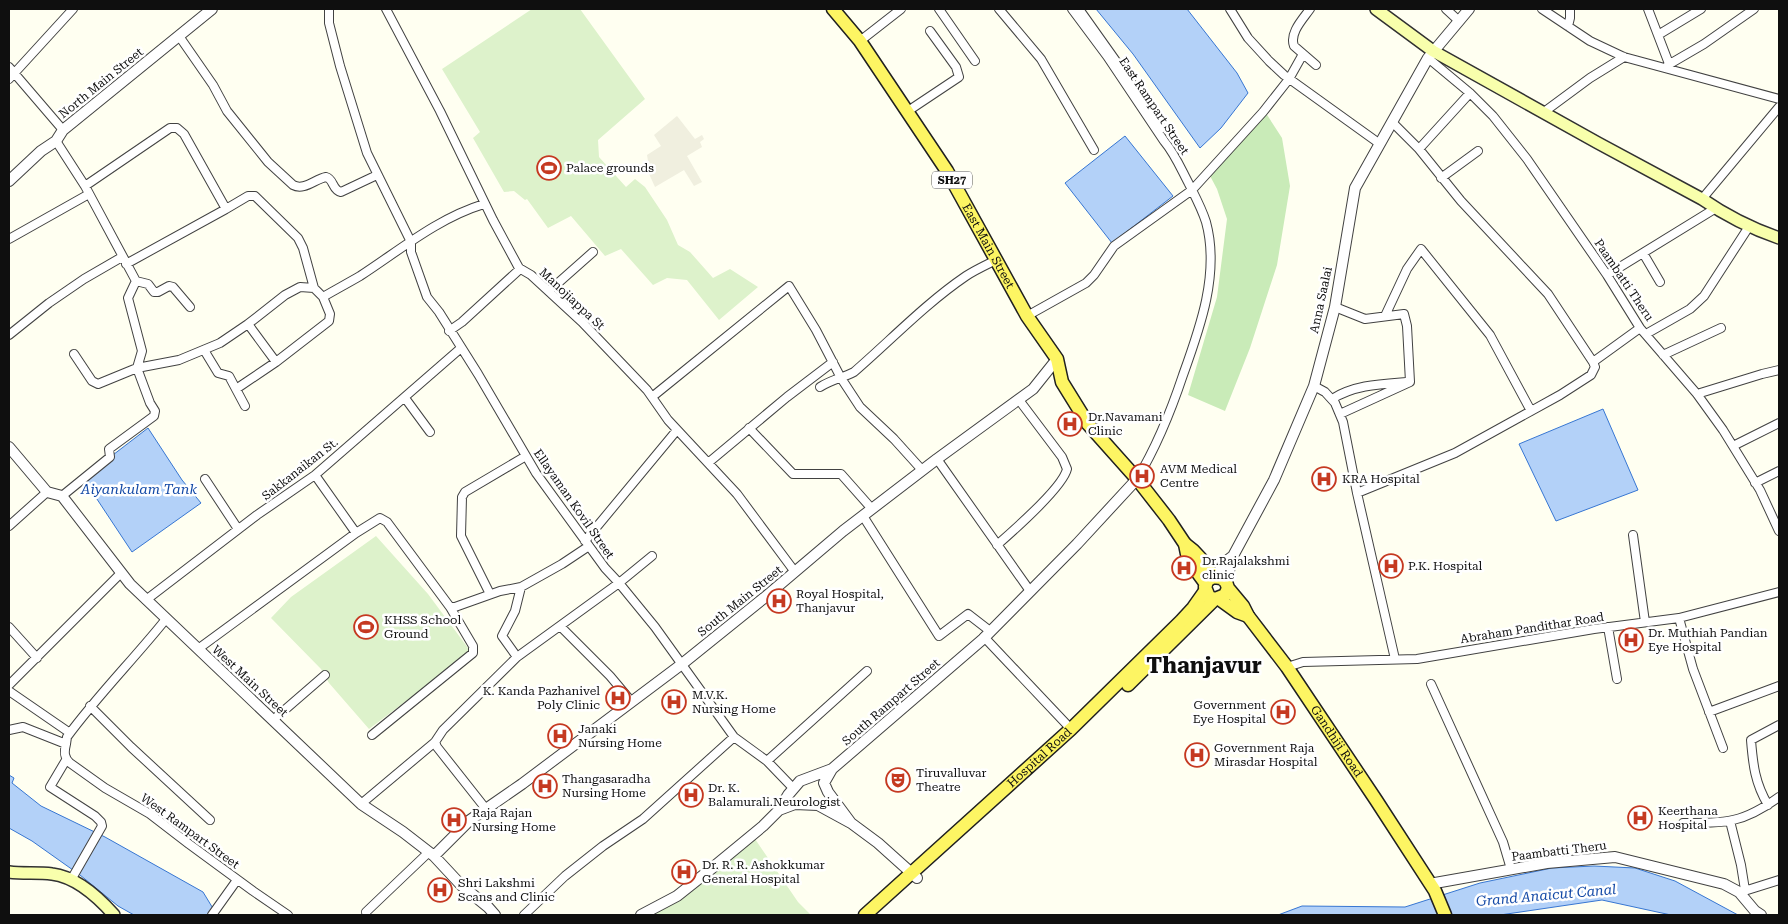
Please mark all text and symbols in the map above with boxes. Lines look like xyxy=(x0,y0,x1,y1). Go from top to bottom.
street label: North Main Street xyxy=(56,44,146,121)
street label: East Rampart Street xyxy=(1116,55,1192,158)
sports icon: Palace grounds xyxy=(536,155,562,181)
place label: Palace grounds xyxy=(566,161,654,175)
road number: SH27 xyxy=(932,172,972,188)
street label: East Main Street xyxy=(959,201,1018,291)
street label: Paambatti Theru xyxy=(1591,236,1657,324)
street label: Manojiappa St xyxy=(537,265,608,333)
street label: Anna Saalai xyxy=(1307,265,1335,335)
place label: Dr.Navamani Clinic xyxy=(1088,410,1163,438)
hospital icon: Dr.Navamani Clinic xyxy=(1057,411,1083,437)
street label: Sakkanaikan St. xyxy=(259,435,341,503)
street label: Ellayaman Kovil Street xyxy=(531,447,617,562)
place label: AVM Medical Centre xyxy=(1160,462,1237,490)
hospital icon: AVM Medical Centre xyxy=(1129,463,1155,489)
hospital icon: KRA Hospital xyxy=(1311,466,1337,492)
place label: KRA Hospital xyxy=(1342,472,1420,486)
water label: Aiyankulam Tank xyxy=(80,481,197,497)
hospital icon: P.K. Hospital xyxy=(1378,553,1404,579)
place label: Dr.Rajalakshmi clinic xyxy=(1202,554,1290,582)
hospital icon: Dr.Rajalakshmi clinic xyxy=(1171,555,1197,581)
place label: P.K. Hospital xyxy=(1408,559,1483,573)
street label: South Main Street xyxy=(695,562,785,639)
place label: Royal Hospital, Thanjavur xyxy=(796,587,884,615)
hospital icon: Royal Hospital, Thanjavur xyxy=(766,588,792,614)
street label: Abraham Pandithar Road xyxy=(1459,610,1605,646)
place label: KHSS School Ground xyxy=(384,613,461,641)
sports icon: KHSS School Ground xyxy=(353,614,379,640)
place label: Dr. Muthiah Pandian Eye Hospital xyxy=(1648,626,1768,654)
hospital icon: Dr. Muthiah Pandian Eye Hospital xyxy=(1618,627,1644,653)
street label: West Main Street xyxy=(209,642,291,720)
district label: Thanjavur xyxy=(1146,653,1262,678)
street label: South Rampart Street xyxy=(839,655,943,748)
place label: K. Kanda Pazhanivel Poly Clinic xyxy=(483,684,600,712)
hospital icon: K. Kanda Pazhanivel Poly Clinic xyxy=(605,685,631,711)
place label: M.V.K. Nursing Home xyxy=(692,688,776,716)
hospital icon: M.V.K. Nursing Home xyxy=(661,689,687,715)
place label: Government Eye Hospital xyxy=(1193,698,1267,726)
hospital icon: Government Eye Hospital xyxy=(1270,699,1296,725)
street label: Gandhiji Road xyxy=(1308,703,1366,780)
place label: Janaki Nursing Home xyxy=(578,722,662,750)
hospital icon: Janaki Nursing Home xyxy=(547,723,573,749)
street label: Hospital Road xyxy=(1004,725,1075,790)
place label: Government Raja Mirasdar Hospital xyxy=(1214,741,1318,769)
hospital icon: Government Raja Mirasdar Hospital xyxy=(1184,742,1210,768)
place label: Tiruvalluvar Theatre xyxy=(916,766,987,794)
theatre icon: Tiruvalluvar Theatre xyxy=(885,767,911,793)
place label: Thangasaradha Nursing Home xyxy=(562,772,651,800)
hospital icon: Thangasaradha Nursing Home xyxy=(532,773,558,799)
place label: Dr. K. Balamurali.Neurologist xyxy=(708,781,841,809)
hospital icon: Dr. K. Balamurali.Neurologist xyxy=(678,782,704,808)
street label: West Rampart Street xyxy=(138,791,242,872)
place label: Keerthana Hospital xyxy=(1658,804,1718,832)
hospital icon: Keerthana Hospital xyxy=(1627,805,1653,831)
place label: Raja Rajan Nursing Home xyxy=(472,806,556,834)
hospital icon: Raja Rajan Nursing Home xyxy=(441,807,467,833)
street label: Paambatti Theru xyxy=(1511,838,1608,864)
place label: Dr. R. R. Ashokkumar General Hospital xyxy=(702,858,825,886)
hospital icon: Dr. R. R. Ashokkumar General Hospital xyxy=(671,859,697,885)
place label: Shri Lakshmi Scans and Clinic xyxy=(458,876,555,904)
hospital icon: Shri Lakshmi Scans and Clinic xyxy=(427,877,453,903)
water label: Grand Anaicut Canal xyxy=(1475,881,1617,909)

